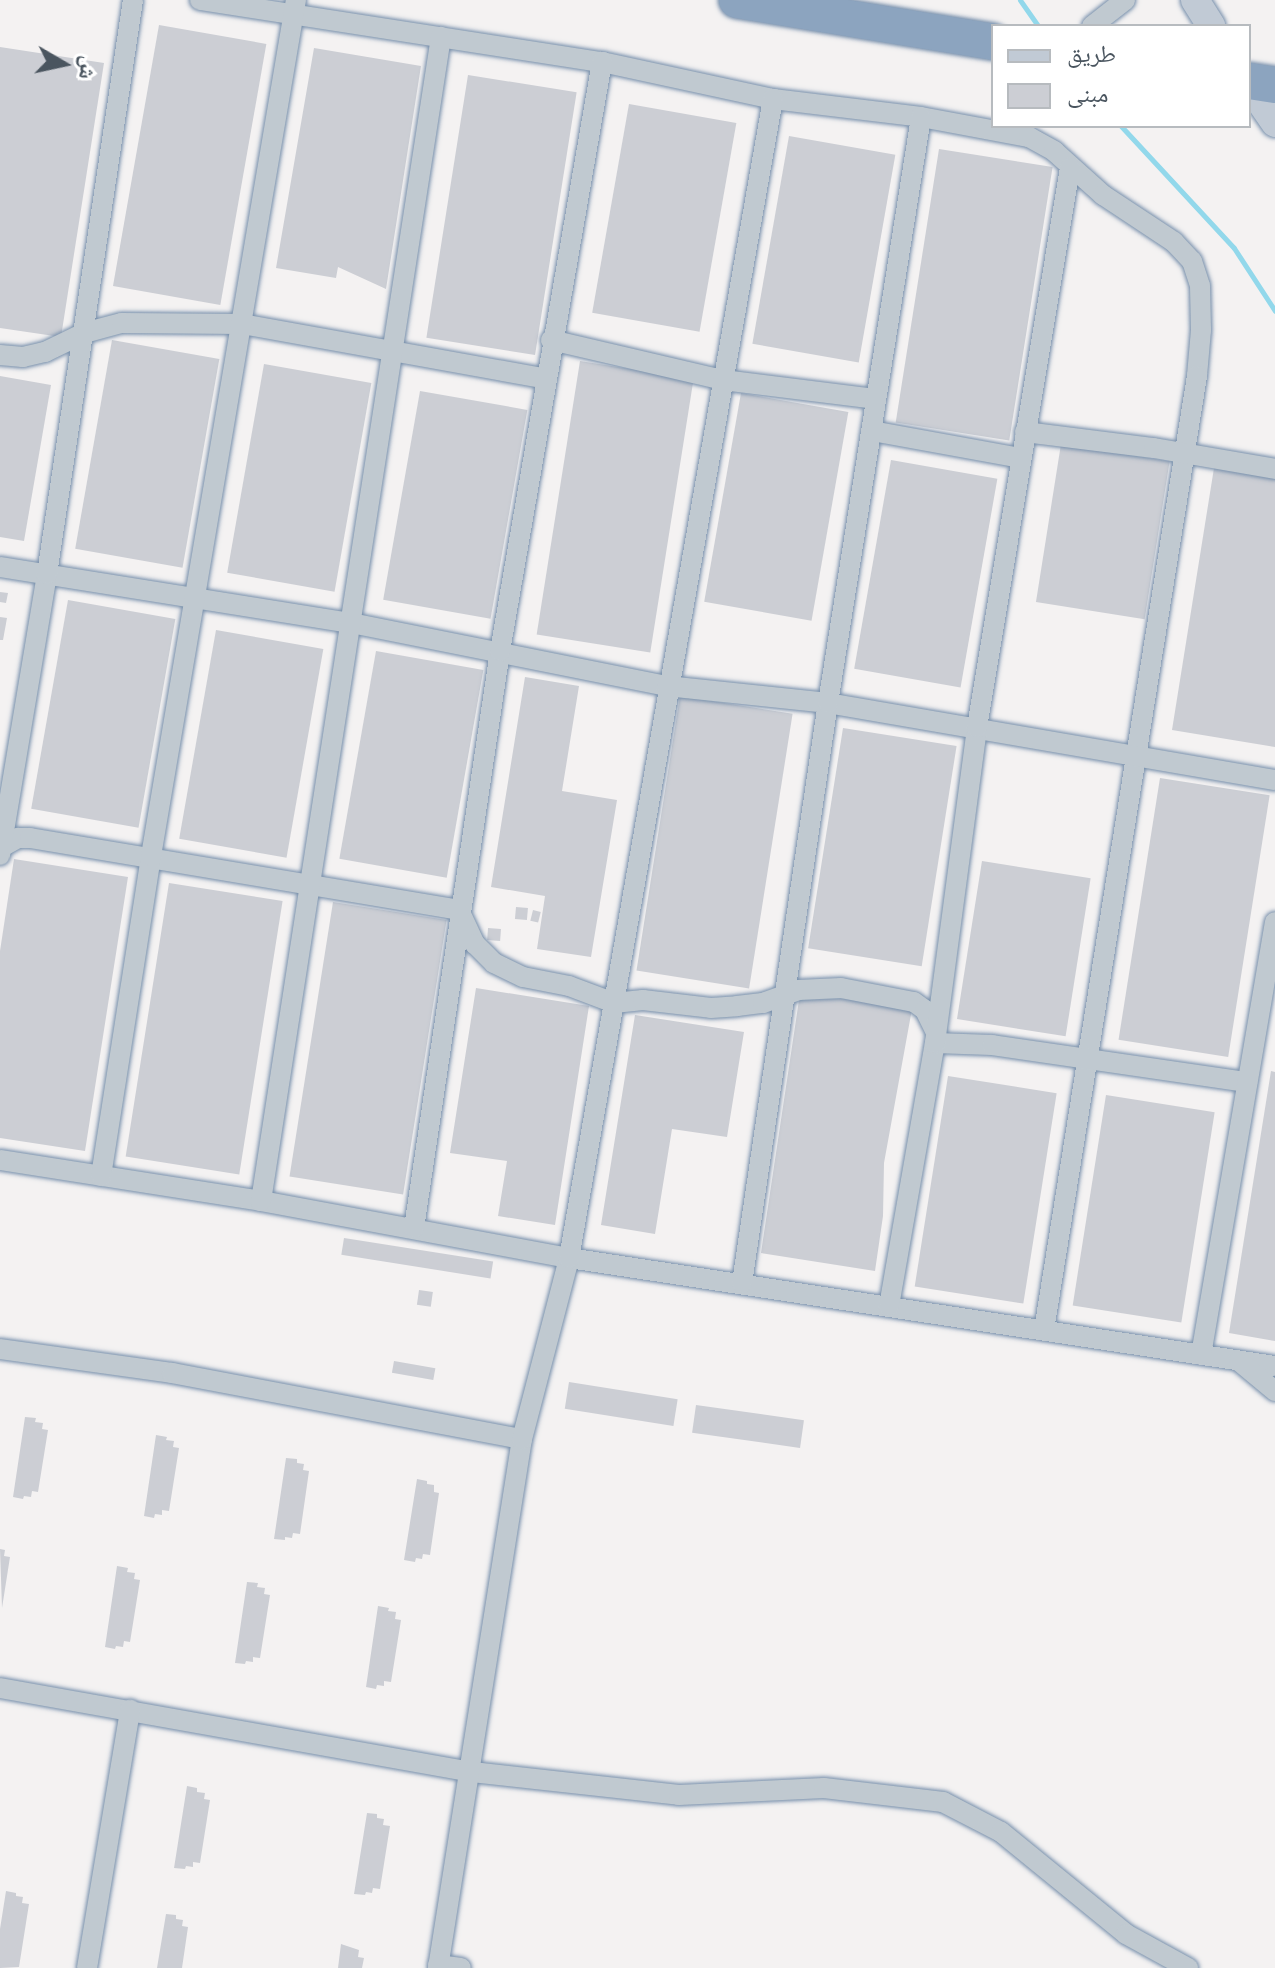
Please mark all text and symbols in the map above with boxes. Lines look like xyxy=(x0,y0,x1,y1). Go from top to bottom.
north arrow xyxy=(24,24,104,104)
legend xyxy=(991,24,1251,128)
text: طريق xyxy=(1067,37,1116,70)
text: ش xyxy=(71,54,105,82)
text: مبنى xyxy=(1067,77,1108,110)

